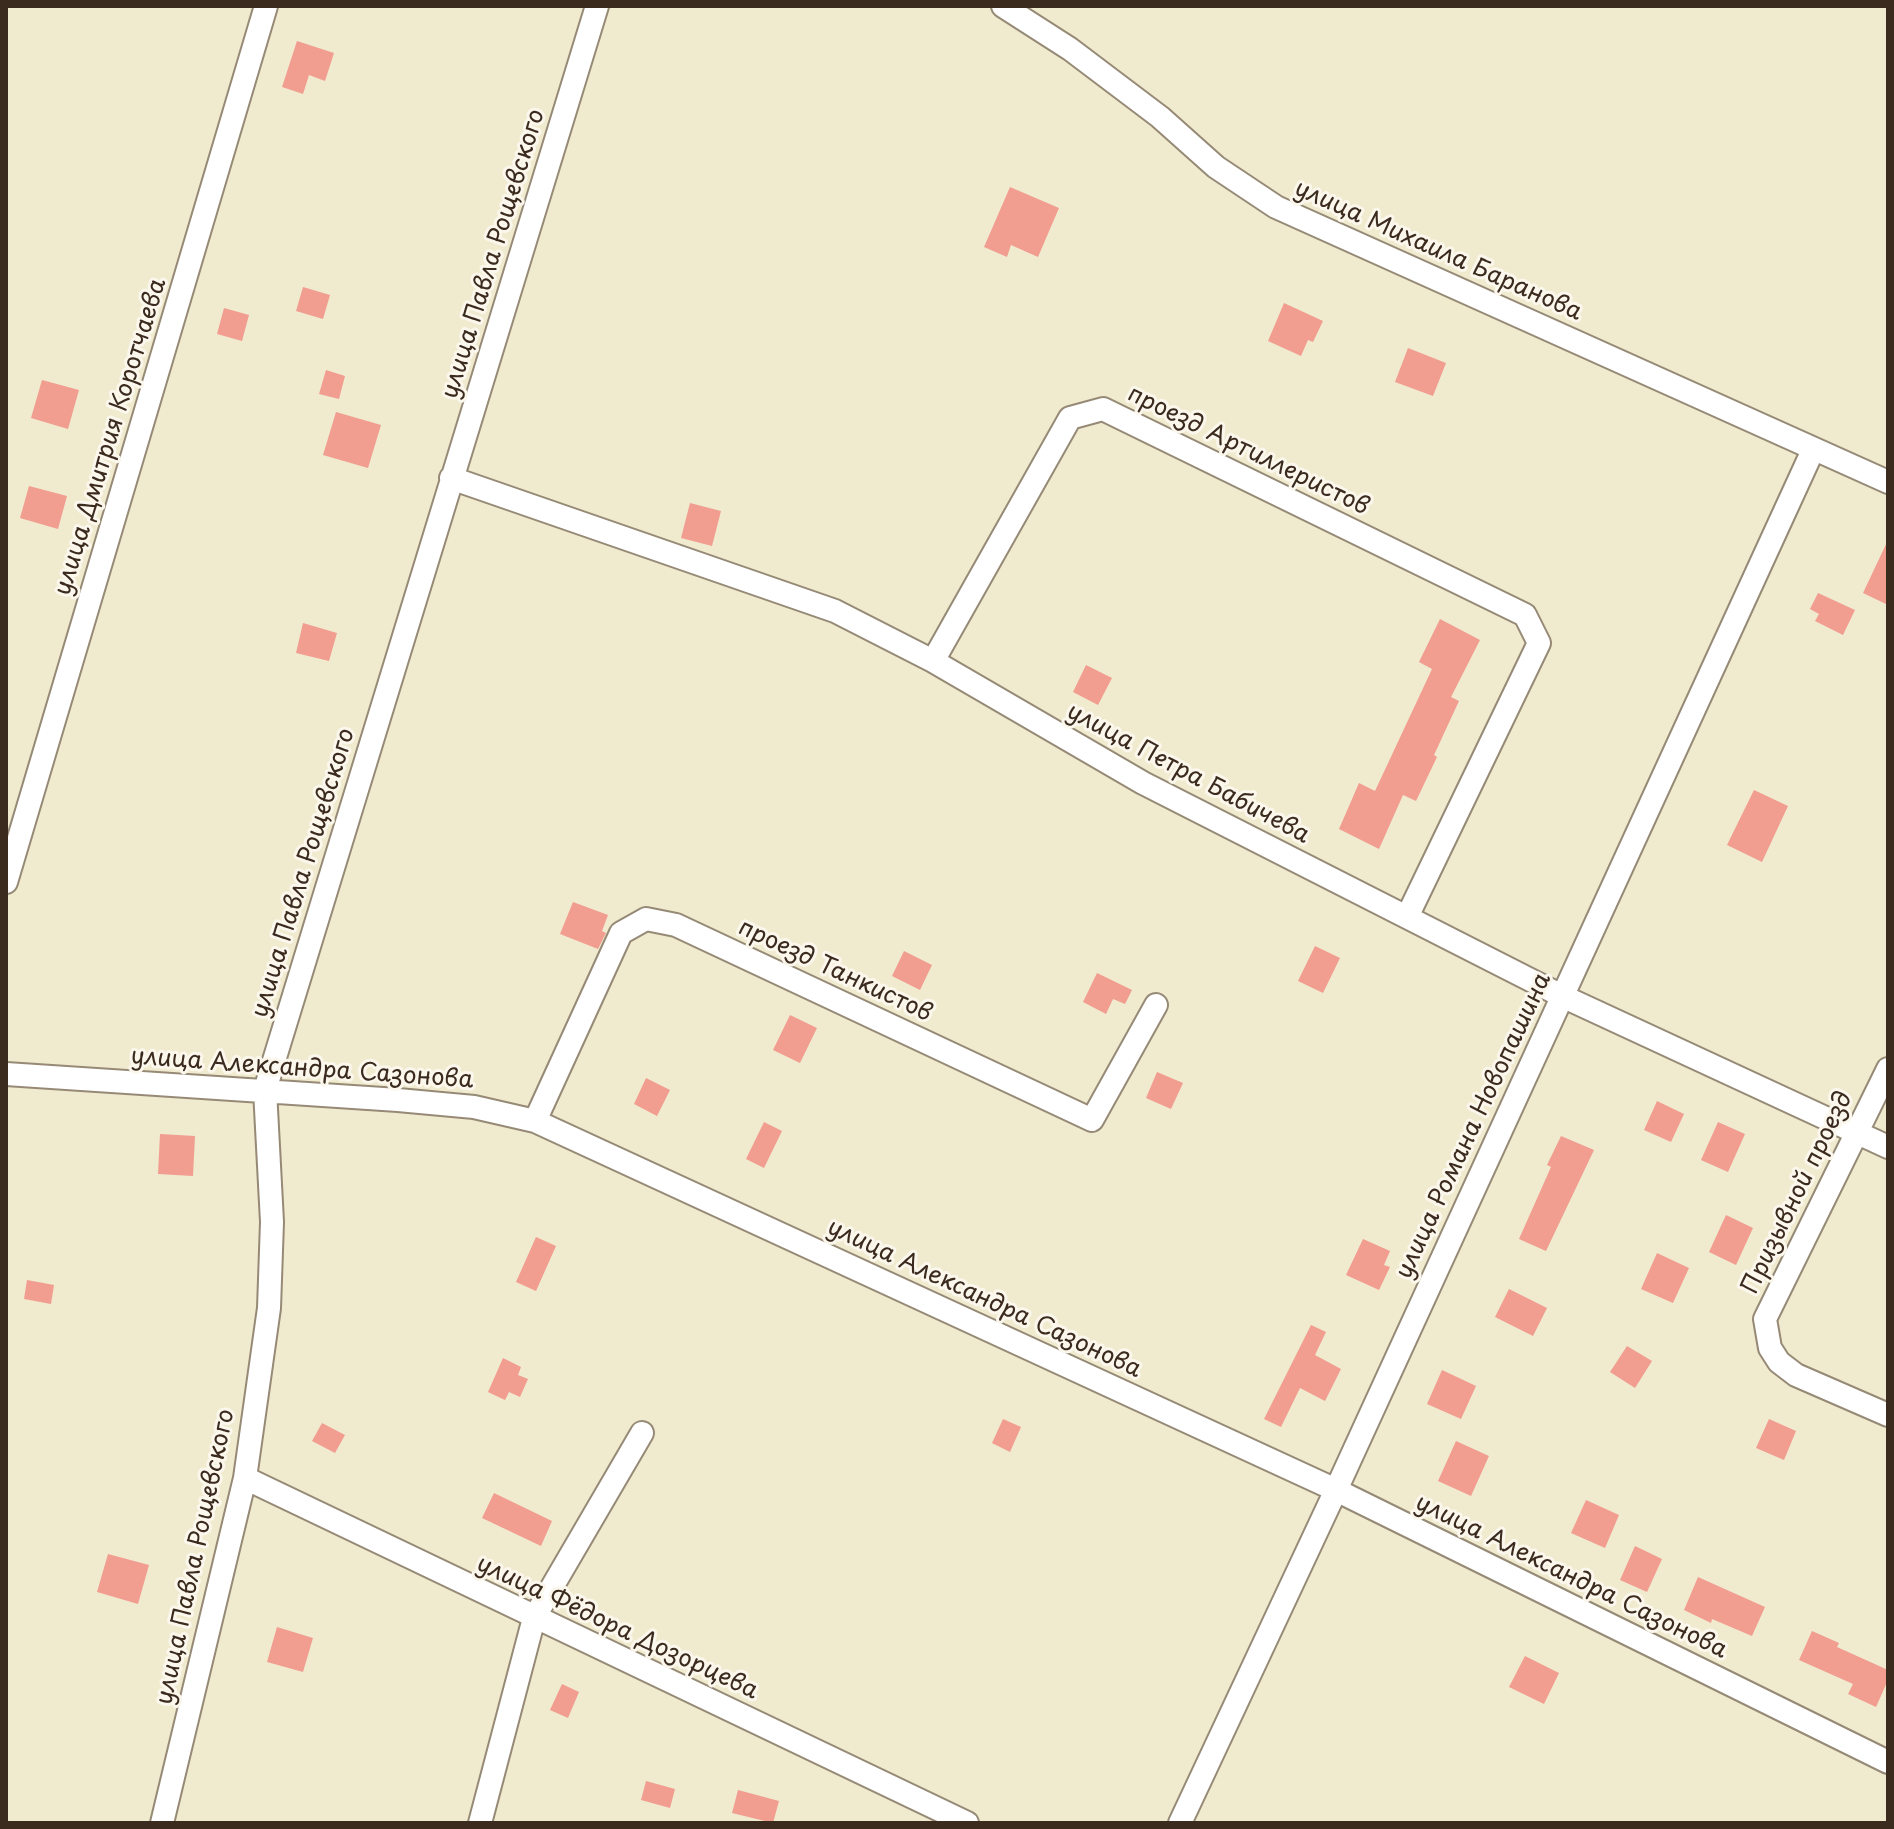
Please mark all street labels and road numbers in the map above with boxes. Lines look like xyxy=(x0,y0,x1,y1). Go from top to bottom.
street label: улица Павла Рощевского xyxy=(436,106,552,402)
street label: улица Михаила Баранова xyxy=(1290,175,1586,327)
street label: улица Дмитрия Коротчаева xyxy=(49,275,173,599)
street label: проезд Артиллеристов xyxy=(1122,380,1374,522)
street label: улица Петра Бабичева xyxy=(1062,698,1314,850)
street label: улица Павла Рощевского xyxy=(246,725,362,1021)
street label: проезд Танкистов xyxy=(733,913,937,1029)
street label: улица Романа Новопашина xyxy=(1390,969,1558,1283)
street label: улица Александра Сазонова xyxy=(130,1043,474,1095)
street label: Призывной проезд xyxy=(1736,1087,1860,1299)
street label: улица Александра Сазонова xyxy=(822,1213,1146,1385)
street label: улица Павла Рощевского xyxy=(151,1407,241,1707)
street label: улица Александра Сазонова xyxy=(1410,1489,1732,1665)
street label: улица Фёдора Дозорцева xyxy=(472,1550,762,1706)

